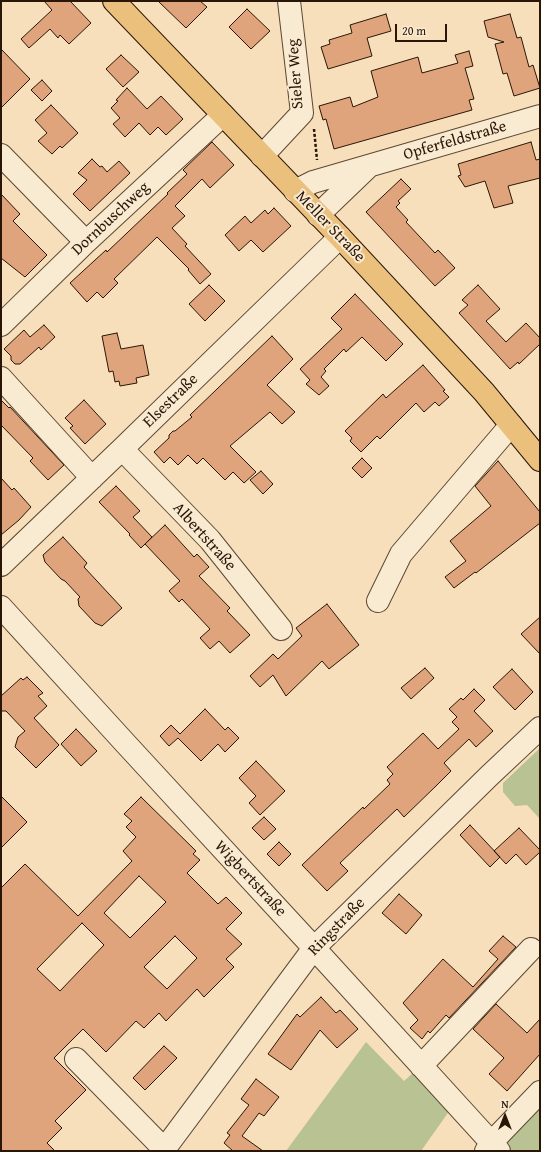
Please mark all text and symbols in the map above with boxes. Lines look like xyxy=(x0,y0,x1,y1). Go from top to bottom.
scale bar xyxy=(397,16,449,42)
text: 20 m xyxy=(402,22,426,39)
street label: Sieler Weg xyxy=(284,38,308,110)
street label: Opferfeldstraße xyxy=(401,117,509,165)
street label: Dornbuschweg xyxy=(68,178,154,260)
street label: Meller Straße xyxy=(291,187,369,267)
street label: Elsestraße xyxy=(139,370,203,432)
street label: Albertstraße xyxy=(168,499,240,575)
street label: Wigbertstraße xyxy=(210,837,290,921)
street label: Ringstraße xyxy=(305,894,369,960)
north arrow xyxy=(485,1096,525,1136)
text: N xyxy=(501,1096,509,1112)

